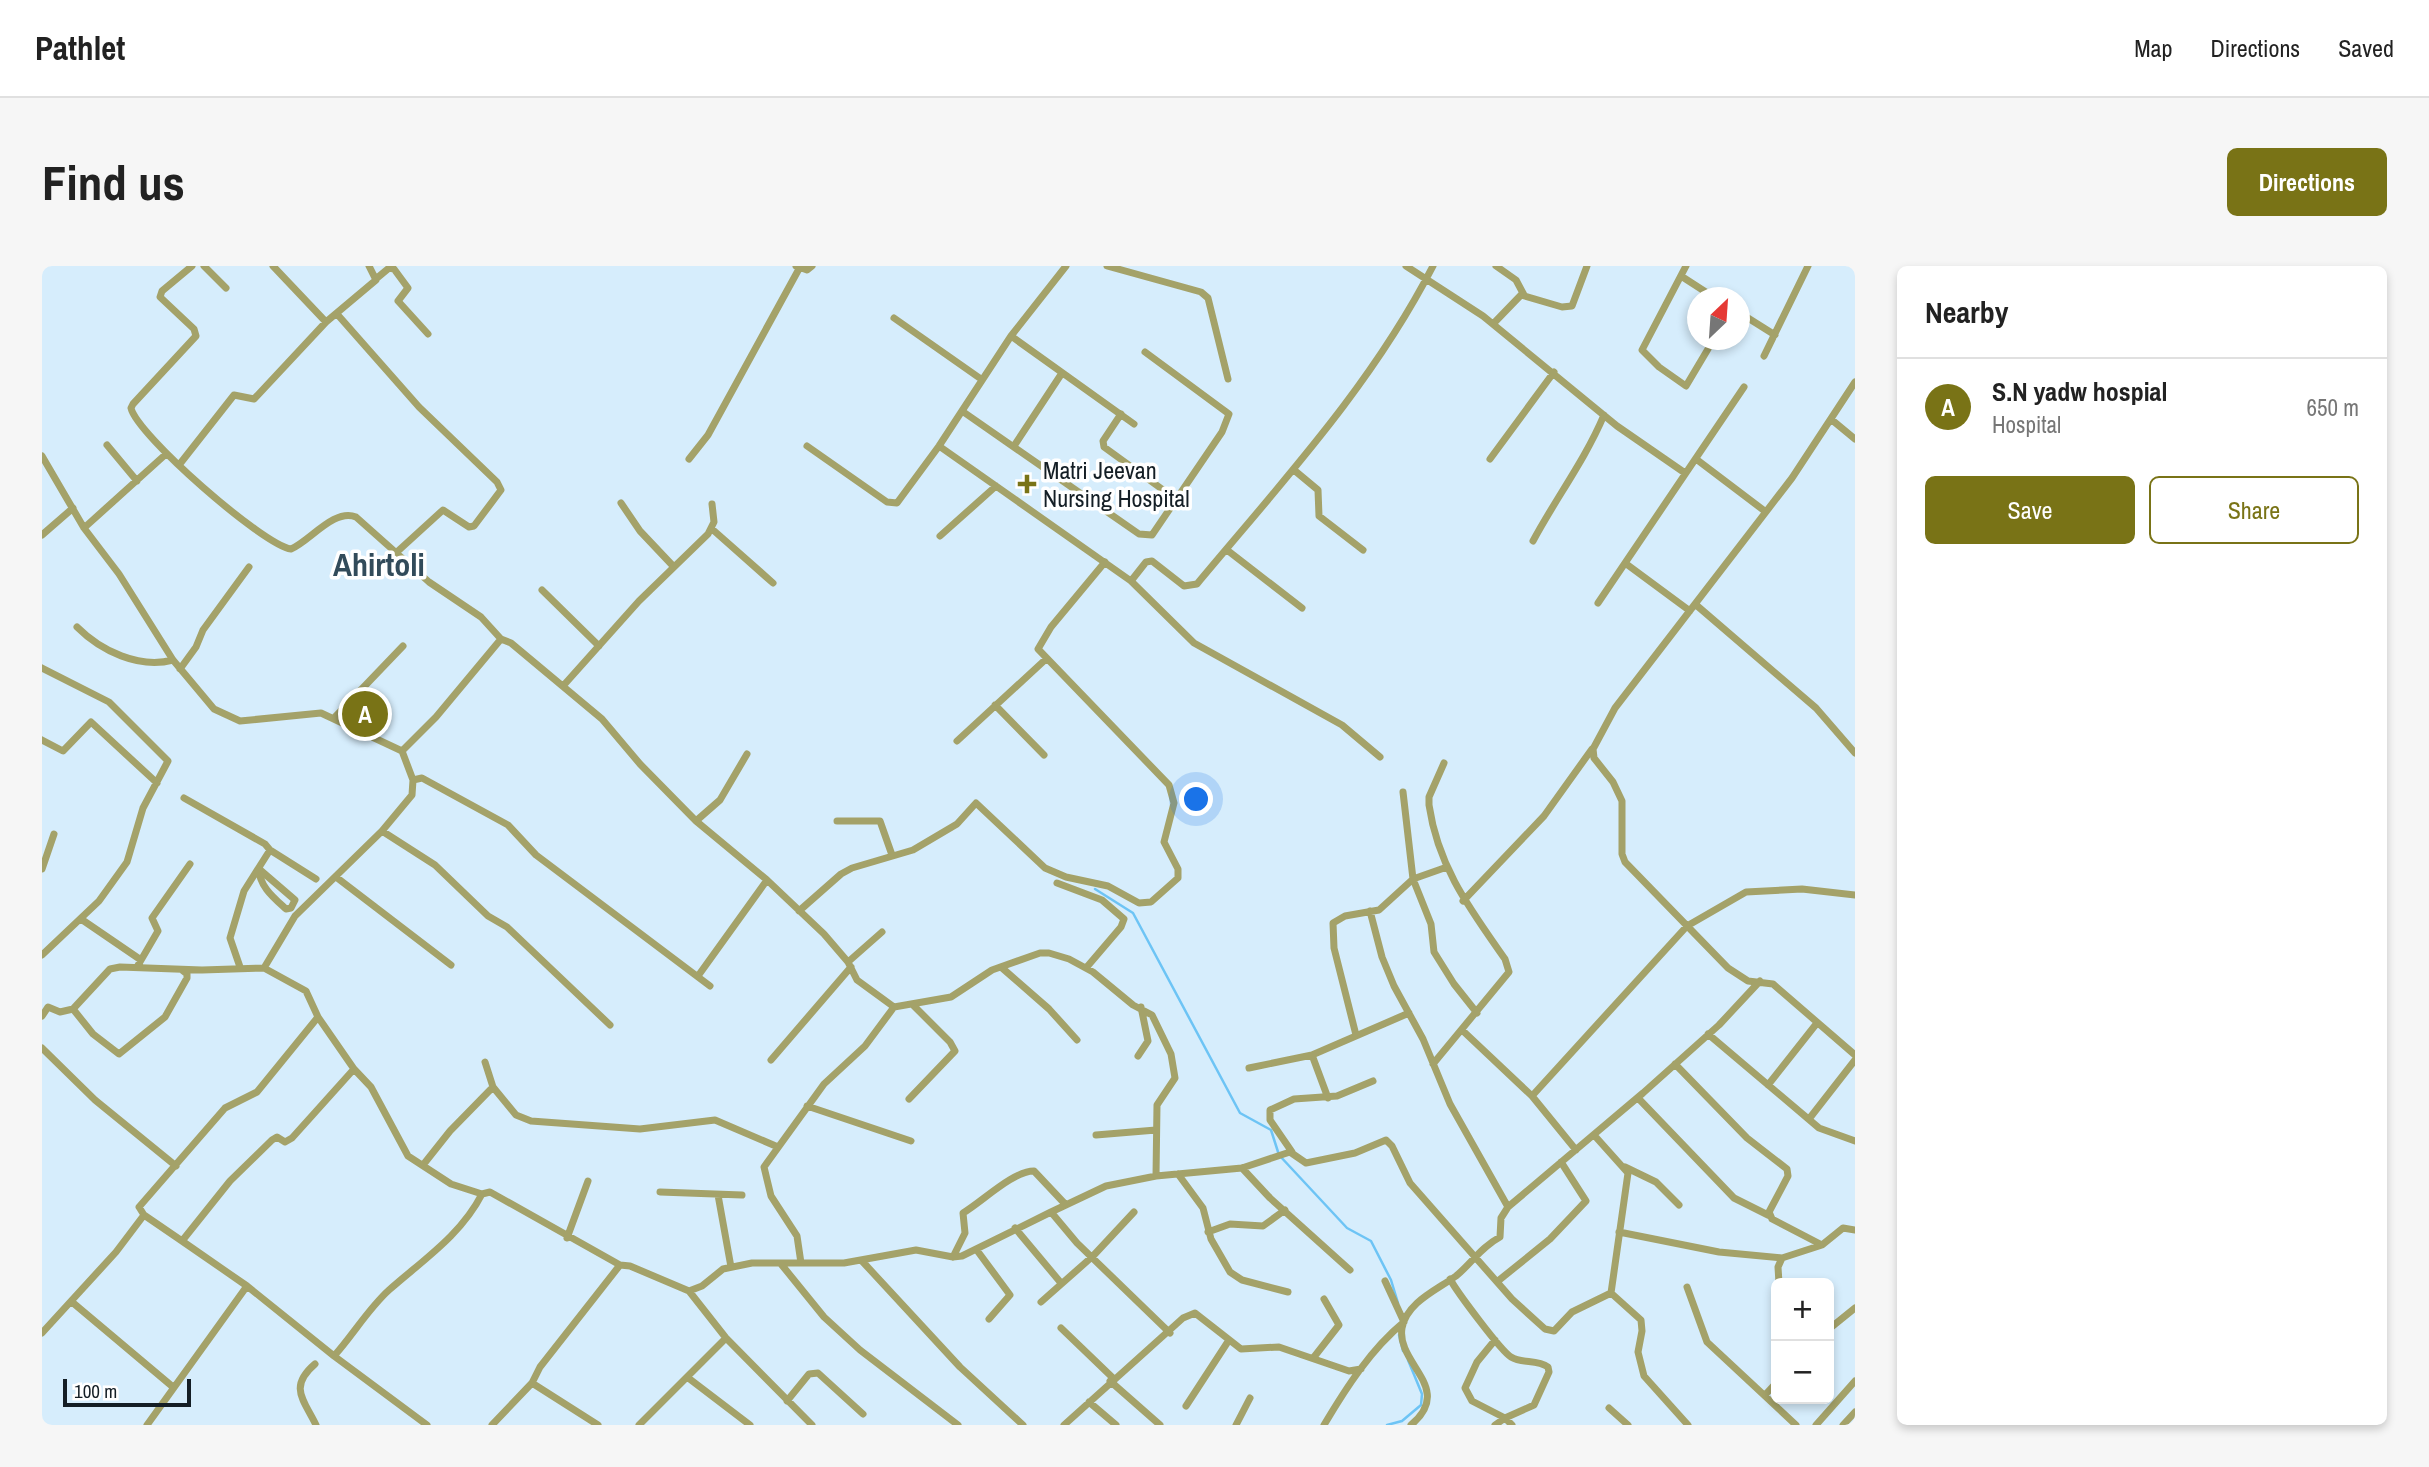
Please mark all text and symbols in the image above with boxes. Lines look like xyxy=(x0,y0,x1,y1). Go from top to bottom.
text: Pathlet xyxy=(35,26,125,70)
text: Map xyxy=(2134,32,2172,64)
text: Directions xyxy=(2210,32,2300,64)
text: Saved xyxy=(2338,32,2394,64)
button: Directions xyxy=(2227,148,2387,216)
text: Find us xyxy=(42,149,185,215)
north arrow xyxy=(1687,287,1750,350)
text: Nearby xyxy=(1925,292,2008,332)
text: S.N yadw hospial xyxy=(1992,374,2167,409)
text: A xyxy=(1941,392,1955,423)
text: 650 m xyxy=(2307,392,2359,423)
text: Hospital xyxy=(1992,409,2061,440)
place label: Matri Jeevan Nursing Hospital xyxy=(1043,454,1190,514)
marker: Matri Jeevan Nursing Hospital xyxy=(1017,474,1037,494)
button: Save xyxy=(1925,476,2135,544)
button: Share xyxy=(2149,476,2359,544)
district label: Ahirtoli xyxy=(333,543,425,586)
pin: A xyxy=(342,688,388,740)
your location xyxy=(1179,782,1213,816)
map controls xyxy=(1771,1278,1834,1404)
button: + xyxy=(1771,1278,1834,1341)
button: − xyxy=(1771,1341,1834,1404)
scale bar xyxy=(63,1376,191,1408)
text: 100 m xyxy=(74,1378,117,1404)

